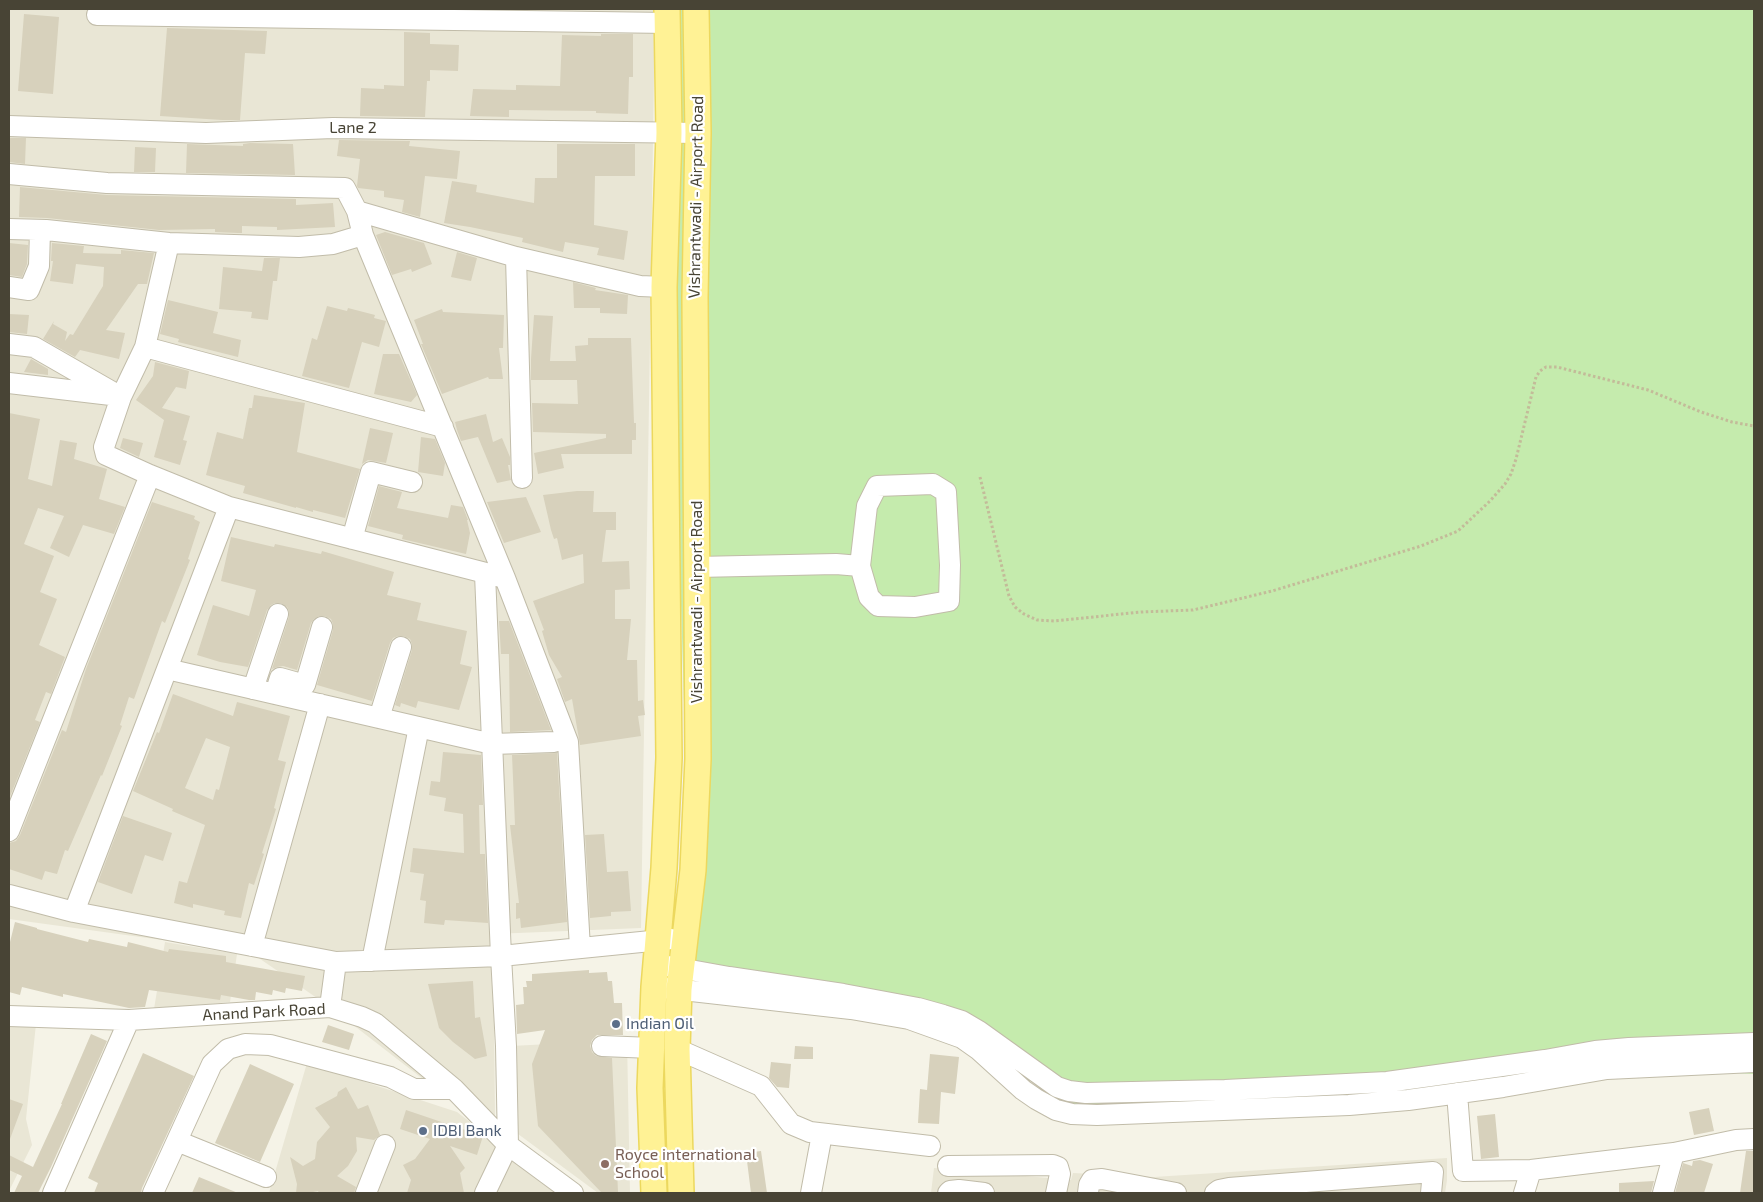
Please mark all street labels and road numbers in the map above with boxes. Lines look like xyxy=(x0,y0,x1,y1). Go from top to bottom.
street label: Vishrantwadi - Airport Road xyxy=(685,95,707,299)
street label: Lane 2 xyxy=(329,118,377,138)
street label: Vishrantwadi - Airport Road xyxy=(687,501,707,703)
street label: Anand Park Road xyxy=(202,999,326,1025)

